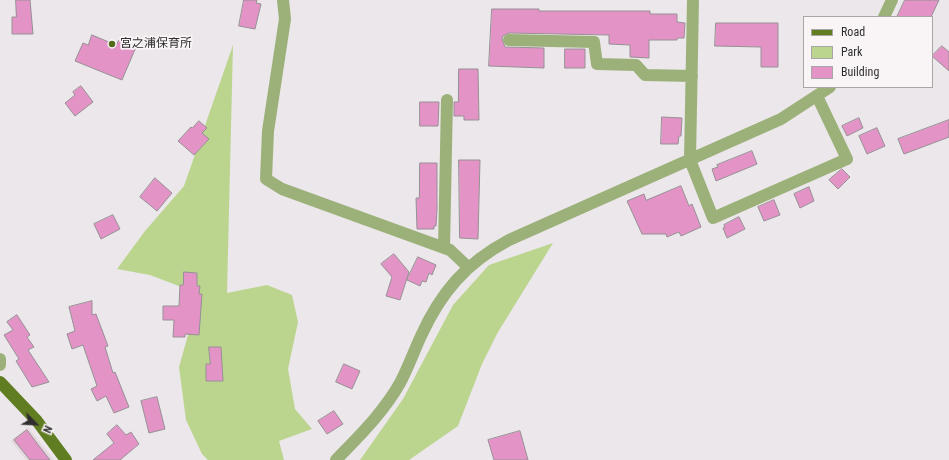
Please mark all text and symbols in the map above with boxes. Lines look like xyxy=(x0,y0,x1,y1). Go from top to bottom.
legend xyxy=(803,16,933,88)
text: Road xyxy=(841,25,865,39)
place label: 宮之浦保育所 xyxy=(120,37,192,51)
marker: 宮之浦保育所 xyxy=(107,39,117,49)
text: Park xyxy=(841,45,862,59)
text: Building xyxy=(841,65,879,79)
north arrow xyxy=(16,404,56,444)
text: N xyxy=(40,423,55,435)

